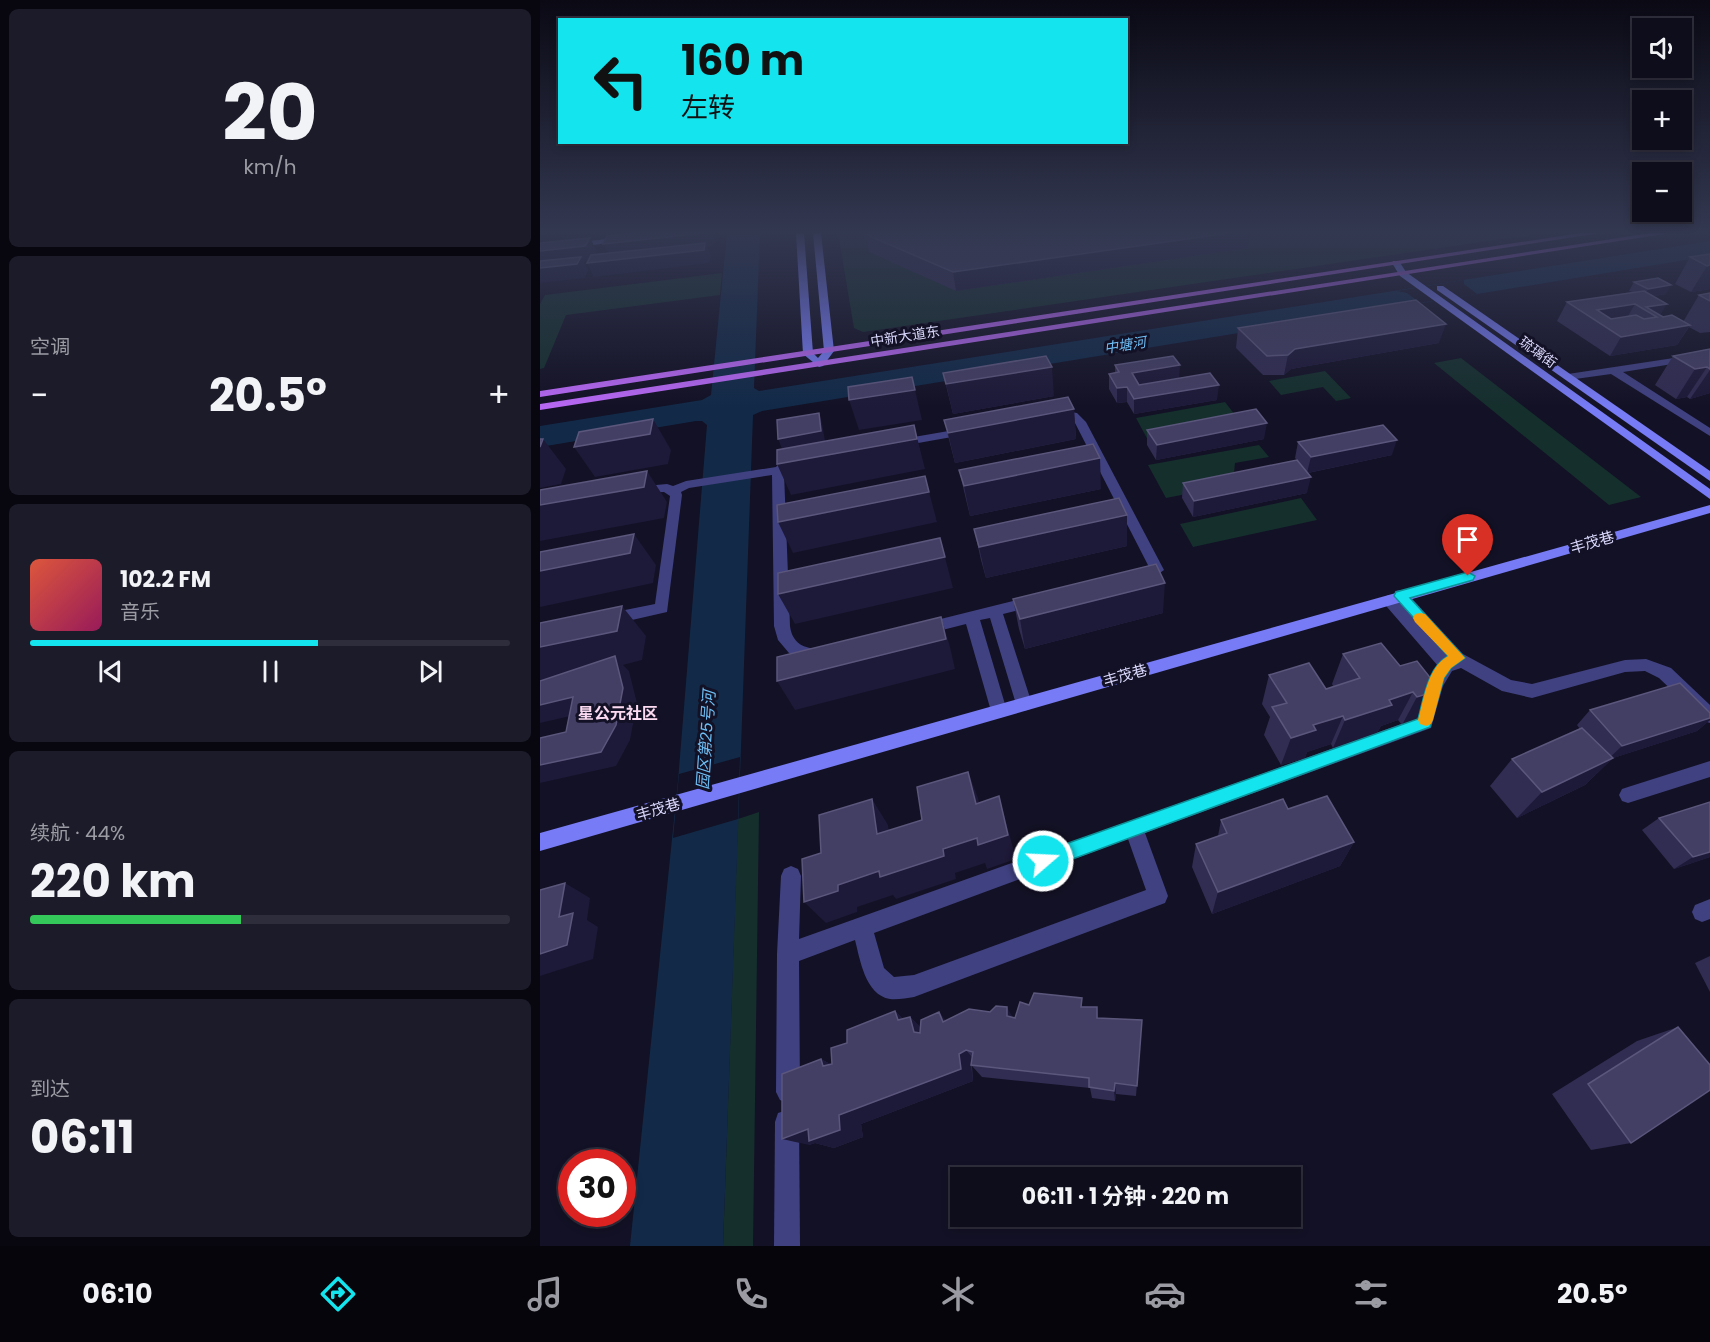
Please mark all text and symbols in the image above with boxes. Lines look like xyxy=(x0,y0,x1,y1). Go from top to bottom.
map controls xyxy=(1632,18,1692,222)
button: sound xyxy=(1632,18,1692,78)
text: 160 m xyxy=(681,31,804,90)
icon: left xyxy=(582,42,660,120)
text: 20 xyxy=(222,58,318,167)
text: 左转 xyxy=(681,89,735,126)
button: + xyxy=(1632,90,1692,150)
text: km/h xyxy=(243,153,297,181)
button: − xyxy=(1632,162,1692,222)
street label: 中新大道东 xyxy=(869,321,941,351)
water label: 中塘河 xyxy=(1103,331,1150,358)
street label: 琉璃街 xyxy=(1515,332,1561,372)
text: 空调 xyxy=(30,333,70,361)
text: 20.5° xyxy=(209,364,327,427)
text: − xyxy=(30,372,48,419)
text: + xyxy=(487,372,510,419)
pin xyxy=(1442,514,1493,576)
icon: arrive xyxy=(1451,523,1484,556)
street label: 丰茂巷 xyxy=(1567,526,1617,558)
text: 102.2 FM xyxy=(120,564,211,595)
text: 音乐 xyxy=(120,598,160,626)
icon: previous xyxy=(94,655,127,688)
icon: pause xyxy=(254,655,287,688)
icon: next xyxy=(414,655,447,688)
street label: 丰茂巷 xyxy=(1100,659,1150,691)
water label: 园区第25号河 xyxy=(691,687,721,790)
district label: 星公元社区 xyxy=(578,702,658,725)
street label: 丰茂巷 xyxy=(633,793,683,825)
text: 续航 · 44% xyxy=(30,819,125,847)
position arrow xyxy=(1011,829,1075,893)
text: 220 km xyxy=(30,850,196,913)
text: 到达 xyxy=(30,1075,70,1103)
text: 06:11 xyxy=(30,1106,135,1169)
speed limit sign: 30 xyxy=(558,1149,636,1227)
text: 06:11 · 1 分钟 · 220 m xyxy=(1022,1181,1229,1212)
icon: directions xyxy=(317,1273,359,1315)
icon: music xyxy=(524,1273,566,1315)
icon: phone xyxy=(730,1273,772,1315)
icon: climate xyxy=(937,1273,979,1315)
icon: car xyxy=(1144,1273,1186,1315)
icon: filters xyxy=(1350,1273,1392,1315)
text: 06:10 xyxy=(82,1275,153,1312)
text: 20.5° xyxy=(1557,1275,1628,1312)

